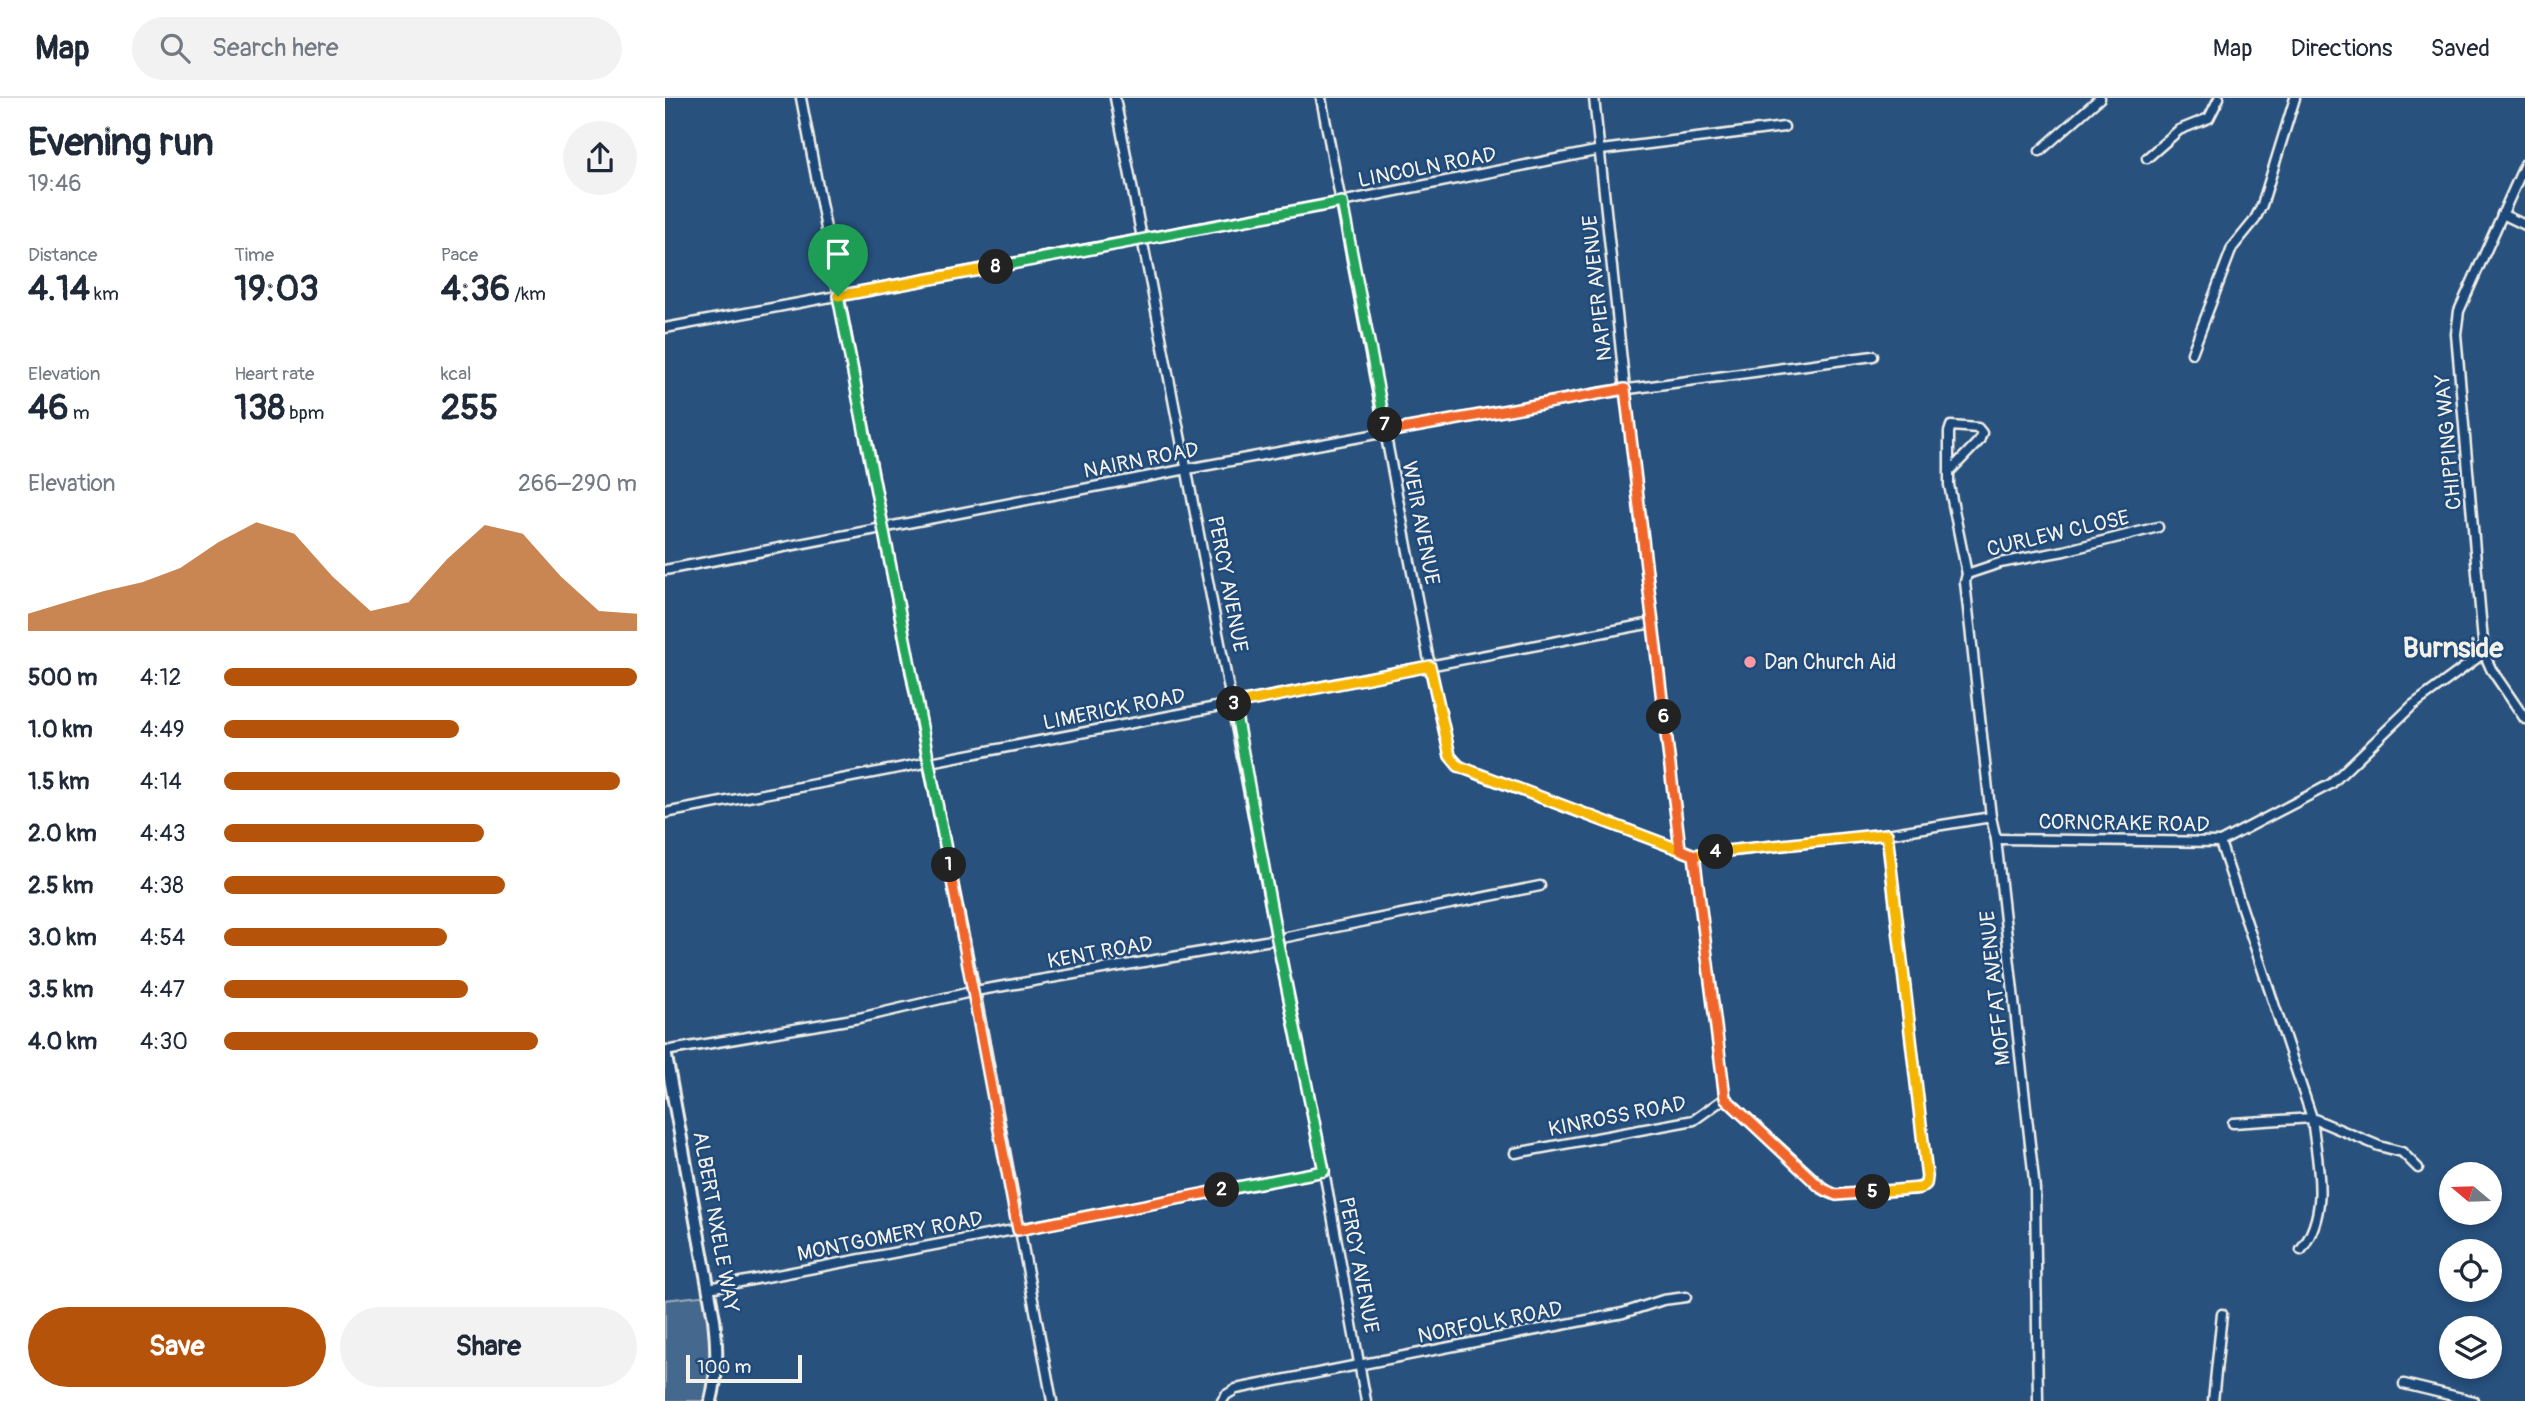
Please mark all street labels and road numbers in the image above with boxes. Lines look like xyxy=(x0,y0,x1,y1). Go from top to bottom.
street label: LINCOLN ROAD xyxy=(1356,141,1499,194)
street label: NAPIER AVENUE xyxy=(1576,213,1619,362)
street label: CHIPPING WAY xyxy=(2429,373,2468,511)
street label: NAIRN ROAD xyxy=(1081,436,1201,485)
street label: WEIR AVENUE xyxy=(1395,459,1446,587)
street label: CURLEW CLOSE xyxy=(1984,504,2132,563)
street label: PERCY AVENUE xyxy=(1201,514,1254,655)
street label: LIMERICK ROAD xyxy=(1041,682,1188,737)
street label: CORNCRAKE ROAD xyxy=(2038,809,2210,838)
street label: MOFFAT AVENUE xyxy=(1974,909,2017,1067)
street label: KENT ROAD xyxy=(1045,930,1155,975)
street label: KINROSS ROAD xyxy=(1546,1090,1688,1143)
street label: ALBERT NXELE WAY xyxy=(686,1129,745,1315)
street label: PERCY AVENUE xyxy=(1332,1195,1385,1336)
street label: MONTGOMERY ROAD xyxy=(795,1205,985,1268)
street label: NORFOLK ROAD xyxy=(1415,1295,1565,1350)

